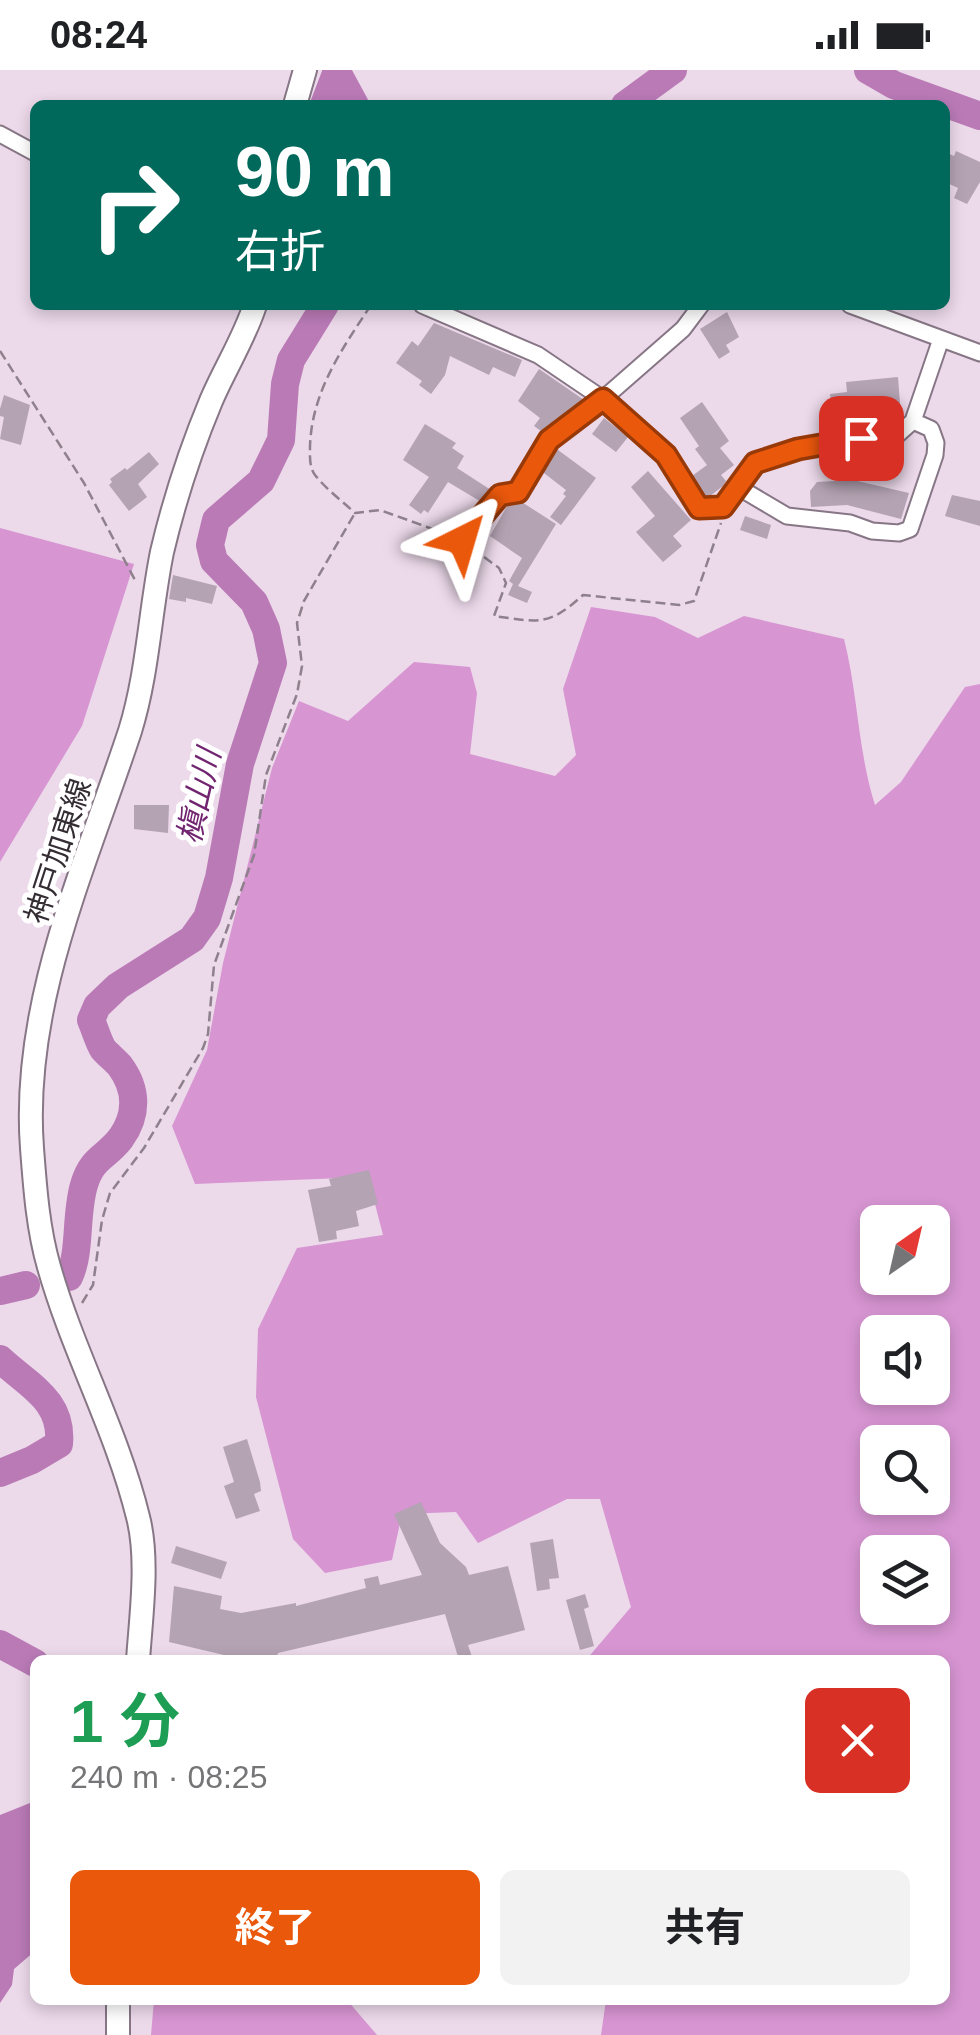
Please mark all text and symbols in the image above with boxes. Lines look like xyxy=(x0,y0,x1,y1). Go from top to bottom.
text: 08:24 xyxy=(50,14,147,56)
text: 90 m xyxy=(235,133,395,211)
icon: right xyxy=(70,140,200,270)
text: 右折 xyxy=(235,226,325,277)
pin xyxy=(819,396,904,481)
icon: arrive xyxy=(834,411,889,466)
position arrow xyxy=(410,488,514,592)
water label: 槇山川 xyxy=(171,742,228,847)
street label: 神戸加東線 xyxy=(19,775,97,927)
north arrow xyxy=(860,1205,950,1295)
map controls xyxy=(860,1205,950,1625)
button: sound xyxy=(860,1315,950,1405)
button: search xyxy=(860,1425,950,1515)
button: layers xyxy=(860,1535,950,1625)
text: 1 分 xyxy=(70,1688,180,1755)
button: close xyxy=(805,1688,910,1793)
text: 240 m · 08:25 xyxy=(70,1759,267,1795)
button: 終了 xyxy=(70,1870,480,1985)
button: 共有 xyxy=(500,1870,910,1985)

